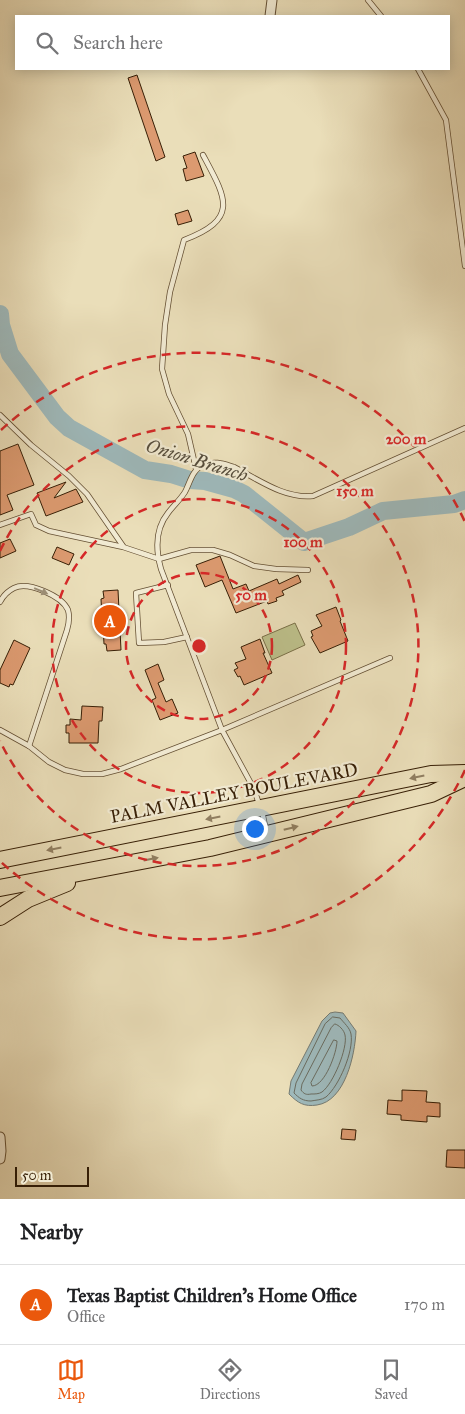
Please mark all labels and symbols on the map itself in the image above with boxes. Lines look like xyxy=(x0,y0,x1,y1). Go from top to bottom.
text: 200 m xyxy=(386,430,427,448)
water label: Onion Branch xyxy=(143,434,251,486)
text: 150 m xyxy=(336,482,374,500)
text: 100 m xyxy=(283,533,323,551)
text: 50 m xyxy=(235,586,267,604)
one-way arrow xyxy=(34,587,48,595)
pin: A xyxy=(94,602,126,640)
centre of rings xyxy=(190,637,208,655)
street label: PALM VALLEY BOULEVARD xyxy=(108,758,360,828)
one-way arrow xyxy=(408,773,424,781)
one-way arrow xyxy=(205,814,221,822)
your location xyxy=(242,816,268,842)
one-way arrow xyxy=(284,824,299,832)
one-way arrow xyxy=(46,846,62,854)
one-way arrow xyxy=(143,854,159,862)
scale bar xyxy=(15,1164,89,1187)

